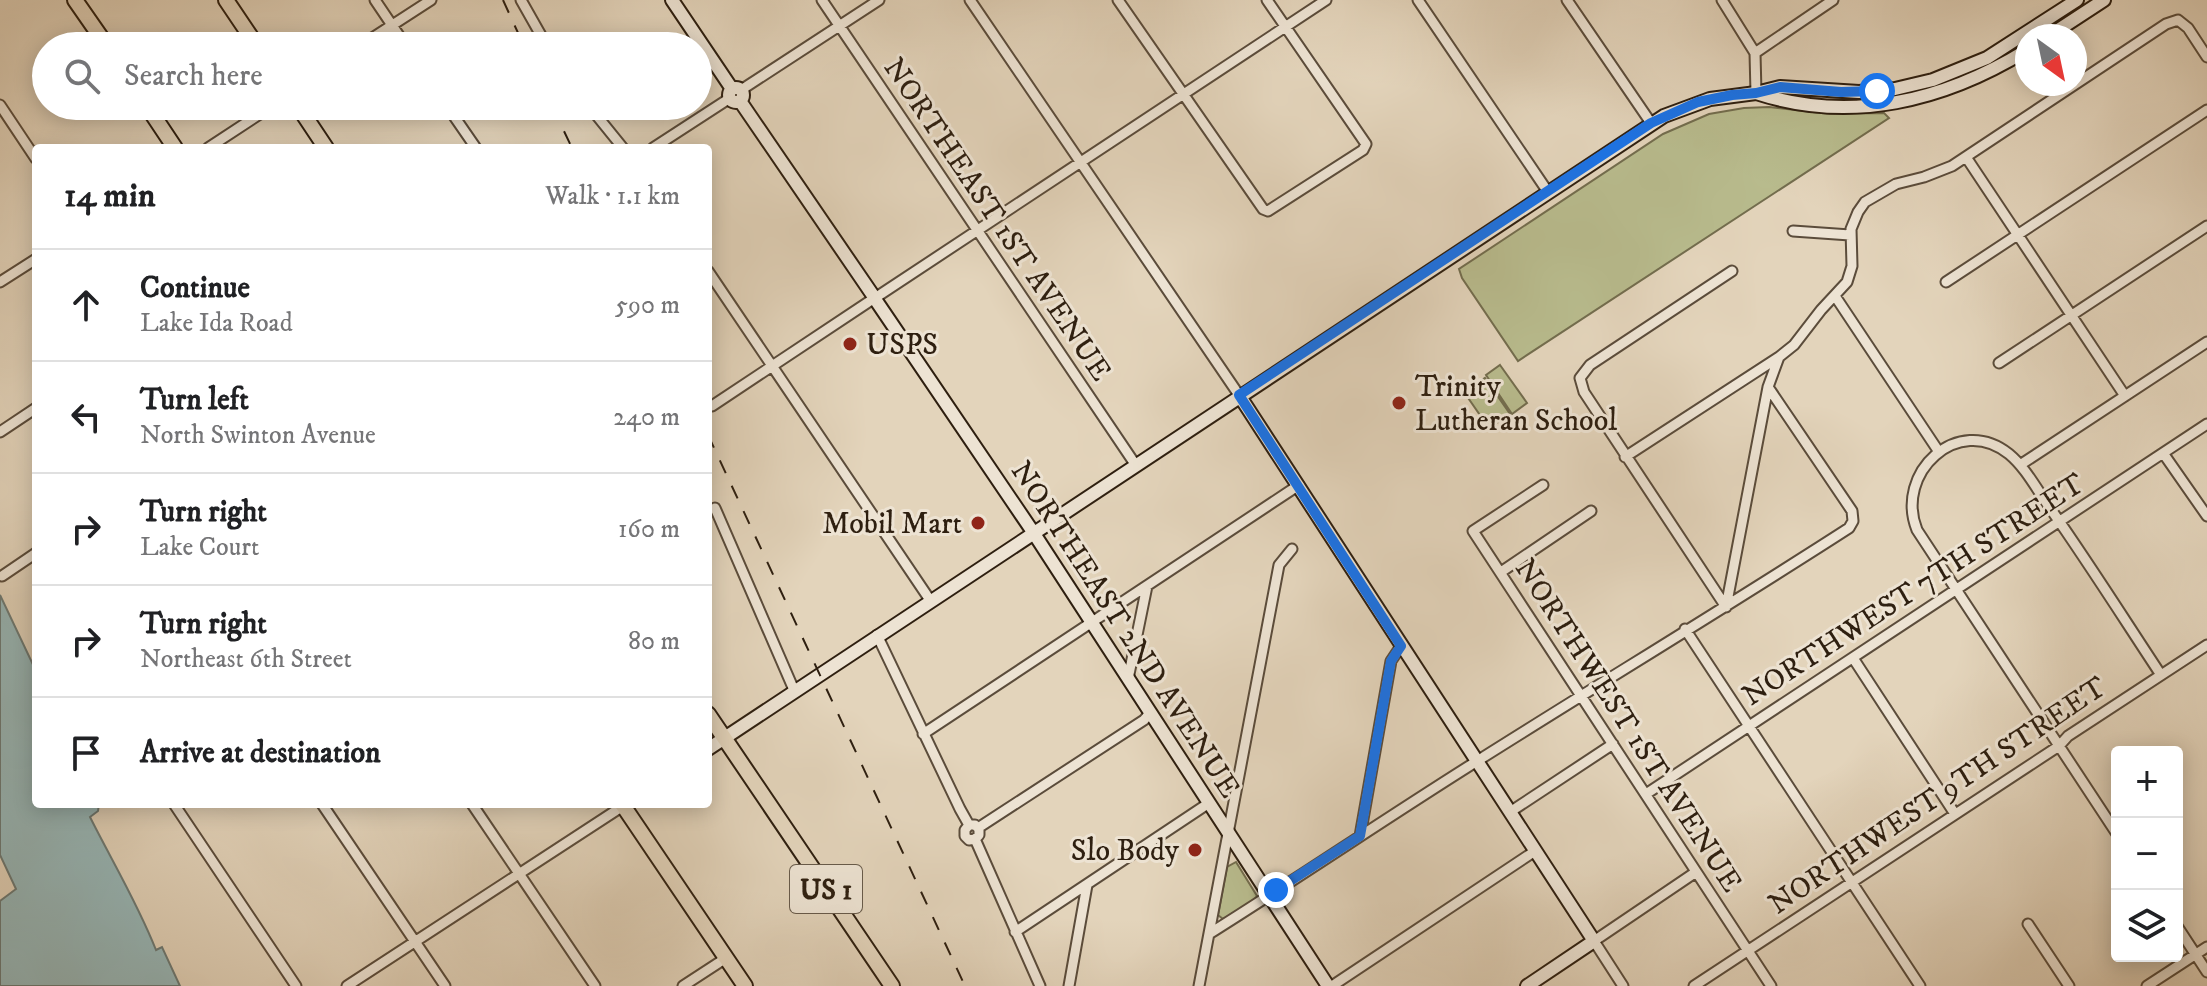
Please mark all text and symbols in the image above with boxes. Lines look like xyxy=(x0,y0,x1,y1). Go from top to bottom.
north arrow xyxy=(2015,24,2087,96)
search box xyxy=(32,32,712,120)
street label: NORTHEAST 1ST AVENUE xyxy=(875,51,1119,388)
icon: search xyxy=(60,54,104,98)
text: Search here xyxy=(124,58,263,95)
route start xyxy=(1859,73,1895,109)
text: 14 min xyxy=(64,175,155,217)
text: Walk · 1.1 km xyxy=(545,180,680,213)
text: Continue xyxy=(140,270,250,307)
icon: ahead xyxy=(64,283,108,327)
text: 590 m xyxy=(615,289,680,322)
text: Lake Ida Road xyxy=(140,307,293,340)
place label: USPS xyxy=(866,327,938,364)
marker: USPS xyxy=(841,335,859,353)
place label: Trinity Lutheran School xyxy=(1415,369,1617,440)
text: Turn left xyxy=(140,382,249,419)
marker: Trinity Lutheran School xyxy=(1390,394,1408,412)
icon: left xyxy=(64,395,108,439)
text: 240 m xyxy=(613,401,680,434)
text: North Swinton Avenue xyxy=(140,419,376,452)
street label: NORTHEAST 2ND AVENUE xyxy=(1002,454,1248,805)
street label: NORTHWEST 7TH STREET xyxy=(1736,466,2092,715)
text: Turn right xyxy=(140,494,267,531)
place label: Mobil Mart xyxy=(822,506,962,543)
icon: right xyxy=(64,507,108,551)
text: 160 m xyxy=(618,513,680,546)
marker: Mobil Mart xyxy=(969,514,987,532)
text: Lake Court xyxy=(140,531,259,564)
street label: NORTHWEST 1ST AVENUE xyxy=(1506,552,1750,900)
text: Turn right xyxy=(140,606,267,643)
icon: right xyxy=(64,619,108,663)
text: 80 m xyxy=(628,625,680,658)
text: Northeast 6th Street xyxy=(140,643,352,676)
street label: NORTHWEST 9TH STREET xyxy=(1762,669,2114,923)
icon: arrive xyxy=(64,731,108,775)
text: Arrive at destination xyxy=(140,735,381,772)
map controls xyxy=(2111,746,2183,962)
button: + xyxy=(2111,746,2183,818)
button: − xyxy=(2111,818,2183,890)
place label: Slo Body xyxy=(1071,833,1180,870)
marker: Slo Body xyxy=(1186,841,1204,859)
road number: US 1 xyxy=(790,865,862,913)
route end xyxy=(1258,872,1294,908)
button: layers xyxy=(2111,890,2183,962)

